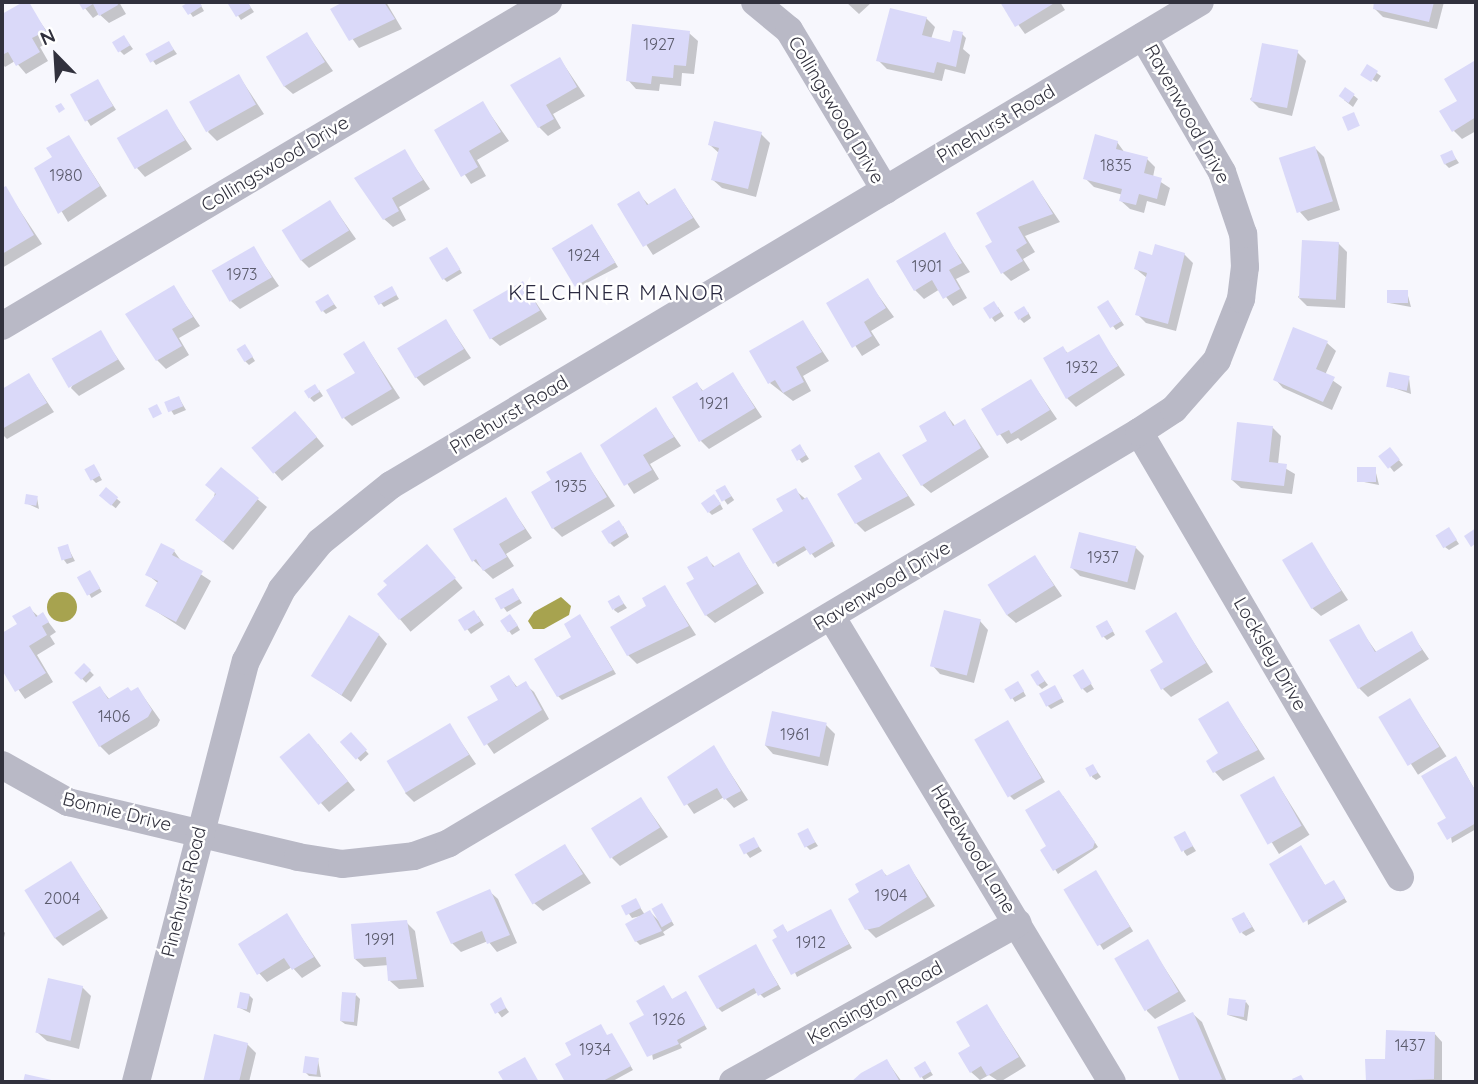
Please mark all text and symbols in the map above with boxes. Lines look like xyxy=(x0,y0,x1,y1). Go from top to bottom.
north arrow xyxy=(21,21,91,91)
text: N xyxy=(36,23,59,51)
street label: Collingswood Drive xyxy=(783,32,889,188)
house number: 1927 xyxy=(643,34,675,54)
street label: Ravenwood Drive xyxy=(1139,40,1235,188)
street label: Pinehurst Road xyxy=(933,80,1059,168)
street label: Collingswood Drive xyxy=(197,111,353,217)
house number: 1835 xyxy=(1100,155,1132,175)
house number: 1980 xyxy=(49,165,83,185)
house number: 1924 xyxy=(568,245,600,265)
house number: 1901 xyxy=(912,256,942,276)
house number: 1973 xyxy=(227,264,257,284)
district label: KELCHNER MANOR xyxy=(510,279,724,305)
house number: 1932 xyxy=(1066,357,1098,377)
street label: Pinehurst Road xyxy=(446,371,572,459)
house number: 1921 xyxy=(699,393,729,413)
house number: 1935 xyxy=(555,476,587,496)
street label: Ravenwood Drive xyxy=(810,536,954,636)
house number: 1937 xyxy=(1087,547,1119,567)
street label: Locksley Drive xyxy=(1228,593,1312,715)
house number: 1406 xyxy=(98,706,130,726)
house number: 1961 xyxy=(780,724,810,744)
street label: Hazelwood Lane xyxy=(926,780,1020,918)
street label: Bonnie Drive xyxy=(60,787,174,837)
street label: Pinehurst Road xyxy=(157,824,211,960)
house number: 1904 xyxy=(875,885,907,905)
house number: 2004 xyxy=(44,888,80,908)
house number: 1991 xyxy=(365,929,395,949)
house number: 1912 xyxy=(796,932,826,952)
street label: Kensington Road xyxy=(803,956,947,1050)
house number: 1926 xyxy=(653,1009,685,1029)
house number: 1437 xyxy=(1395,1035,1425,1055)
house number: 1934 xyxy=(579,1039,611,1059)

